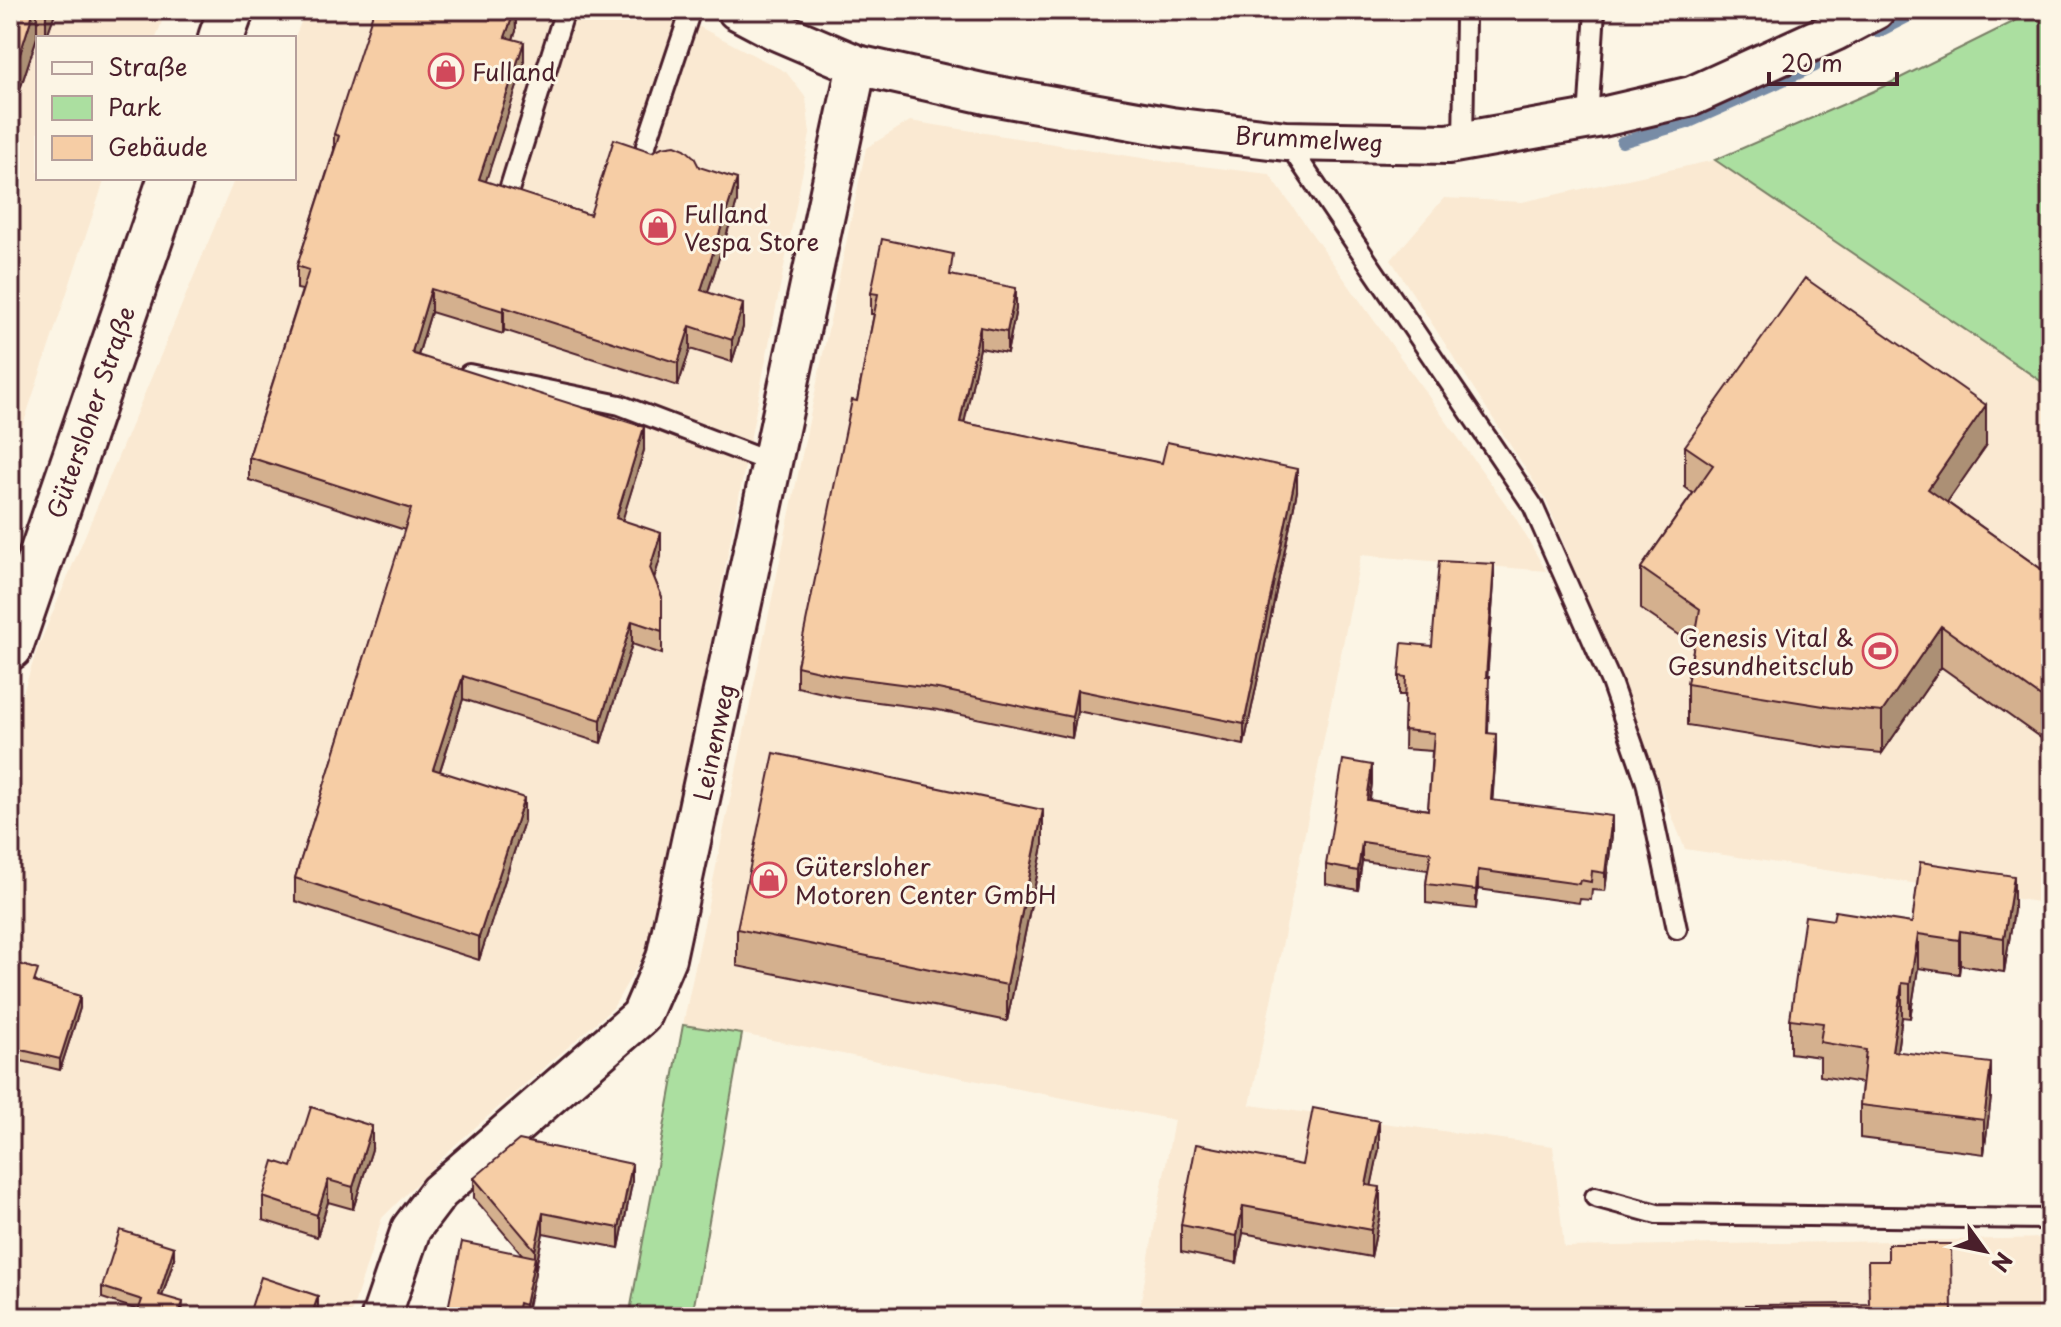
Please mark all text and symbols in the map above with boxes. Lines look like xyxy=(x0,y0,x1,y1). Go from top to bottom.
legend xyxy=(36,36,296,180)
scale bar xyxy=(1769,36,1897,86)
text: 20 m xyxy=(1781,44,1843,80)
text: Straße xyxy=(108,48,187,84)
shop icon: Fulland xyxy=(427,52,465,90)
place label: Fulland xyxy=(472,53,556,89)
text: Park xyxy=(108,88,162,124)
street label: Brummelweg xyxy=(1234,116,1384,160)
text: Gebäude xyxy=(108,128,208,164)
place label: Fulland Vespa Store xyxy=(684,195,819,259)
shop icon: Fulland Vespa Store xyxy=(639,208,677,246)
street label: Gütersloher Straße xyxy=(37,301,143,523)
place label: Genesis Vital & Gesundheitsclub xyxy=(1668,619,1854,683)
sports icon: Genesis Vital & Gesundheitsclub xyxy=(1861,632,1899,670)
street label: Leinenweg xyxy=(683,680,743,804)
place label: Gütersloher Motoren Center GmbH xyxy=(795,848,1057,912)
shop icon: Gütersloher Motoren Center GmbH xyxy=(750,861,788,899)
north arrow xyxy=(1945,1211,2025,1291)
text: N xyxy=(1984,1246,2022,1279)

